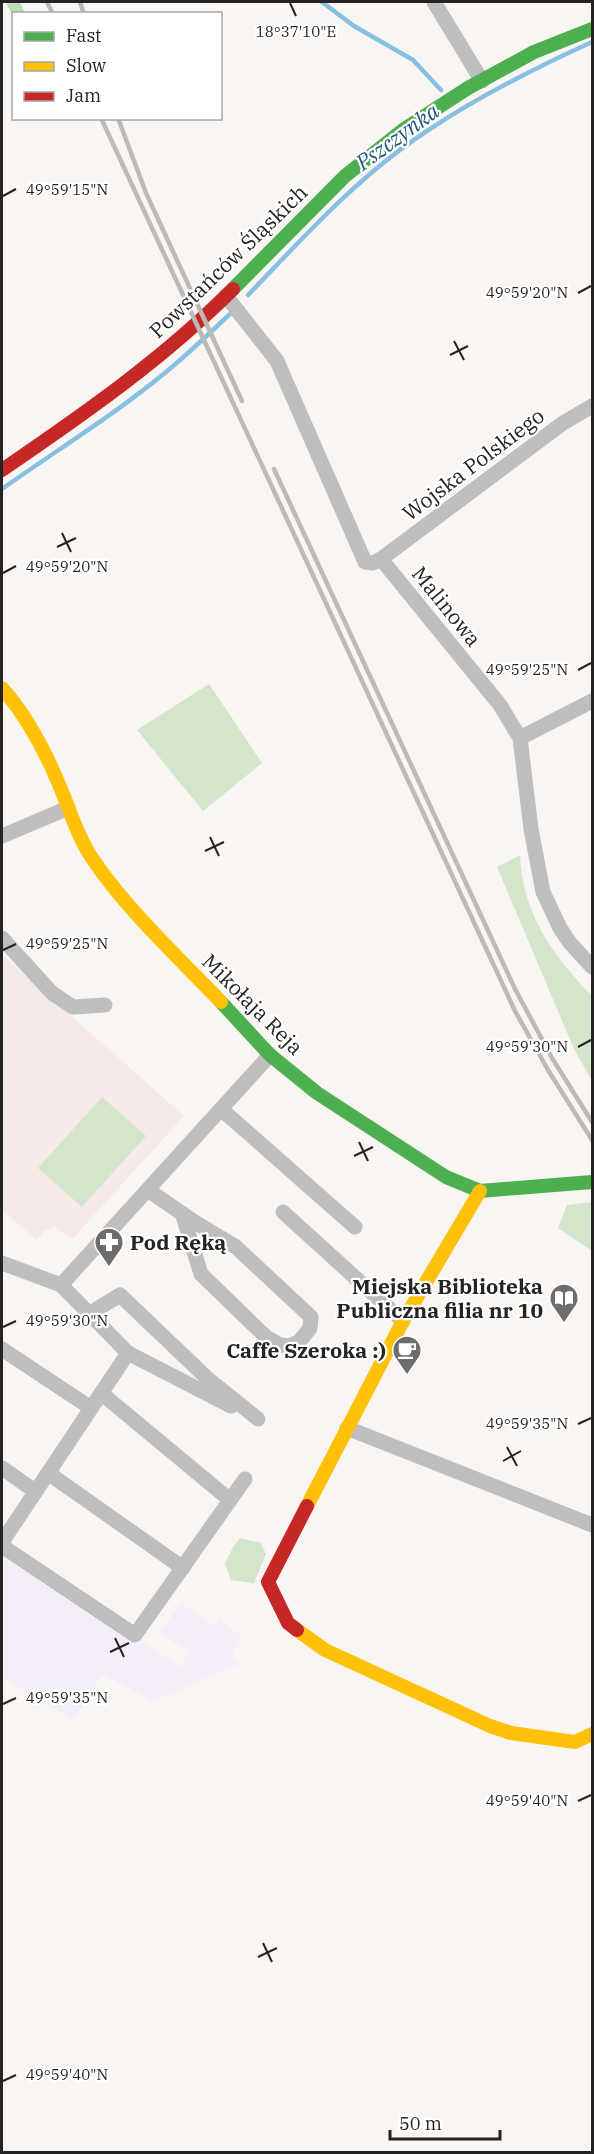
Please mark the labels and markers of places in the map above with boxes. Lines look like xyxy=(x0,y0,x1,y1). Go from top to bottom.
pharmacy icon: Pod Ręką xyxy=(93,1226,125,1268)
place label: Pod Ręką xyxy=(130,1228,226,1256)
place label: Miejska Biblioteka Publiczna filia nr 10 xyxy=(336,1272,543,1324)
library icon: Miejska Biblioteka Publiczna filia nr 10 xyxy=(548,1282,580,1324)
cafe icon: Caffe Szeroka :) xyxy=(391,1334,423,1376)
place label: Caffe Szeroka :) xyxy=(226,1336,386,1364)

